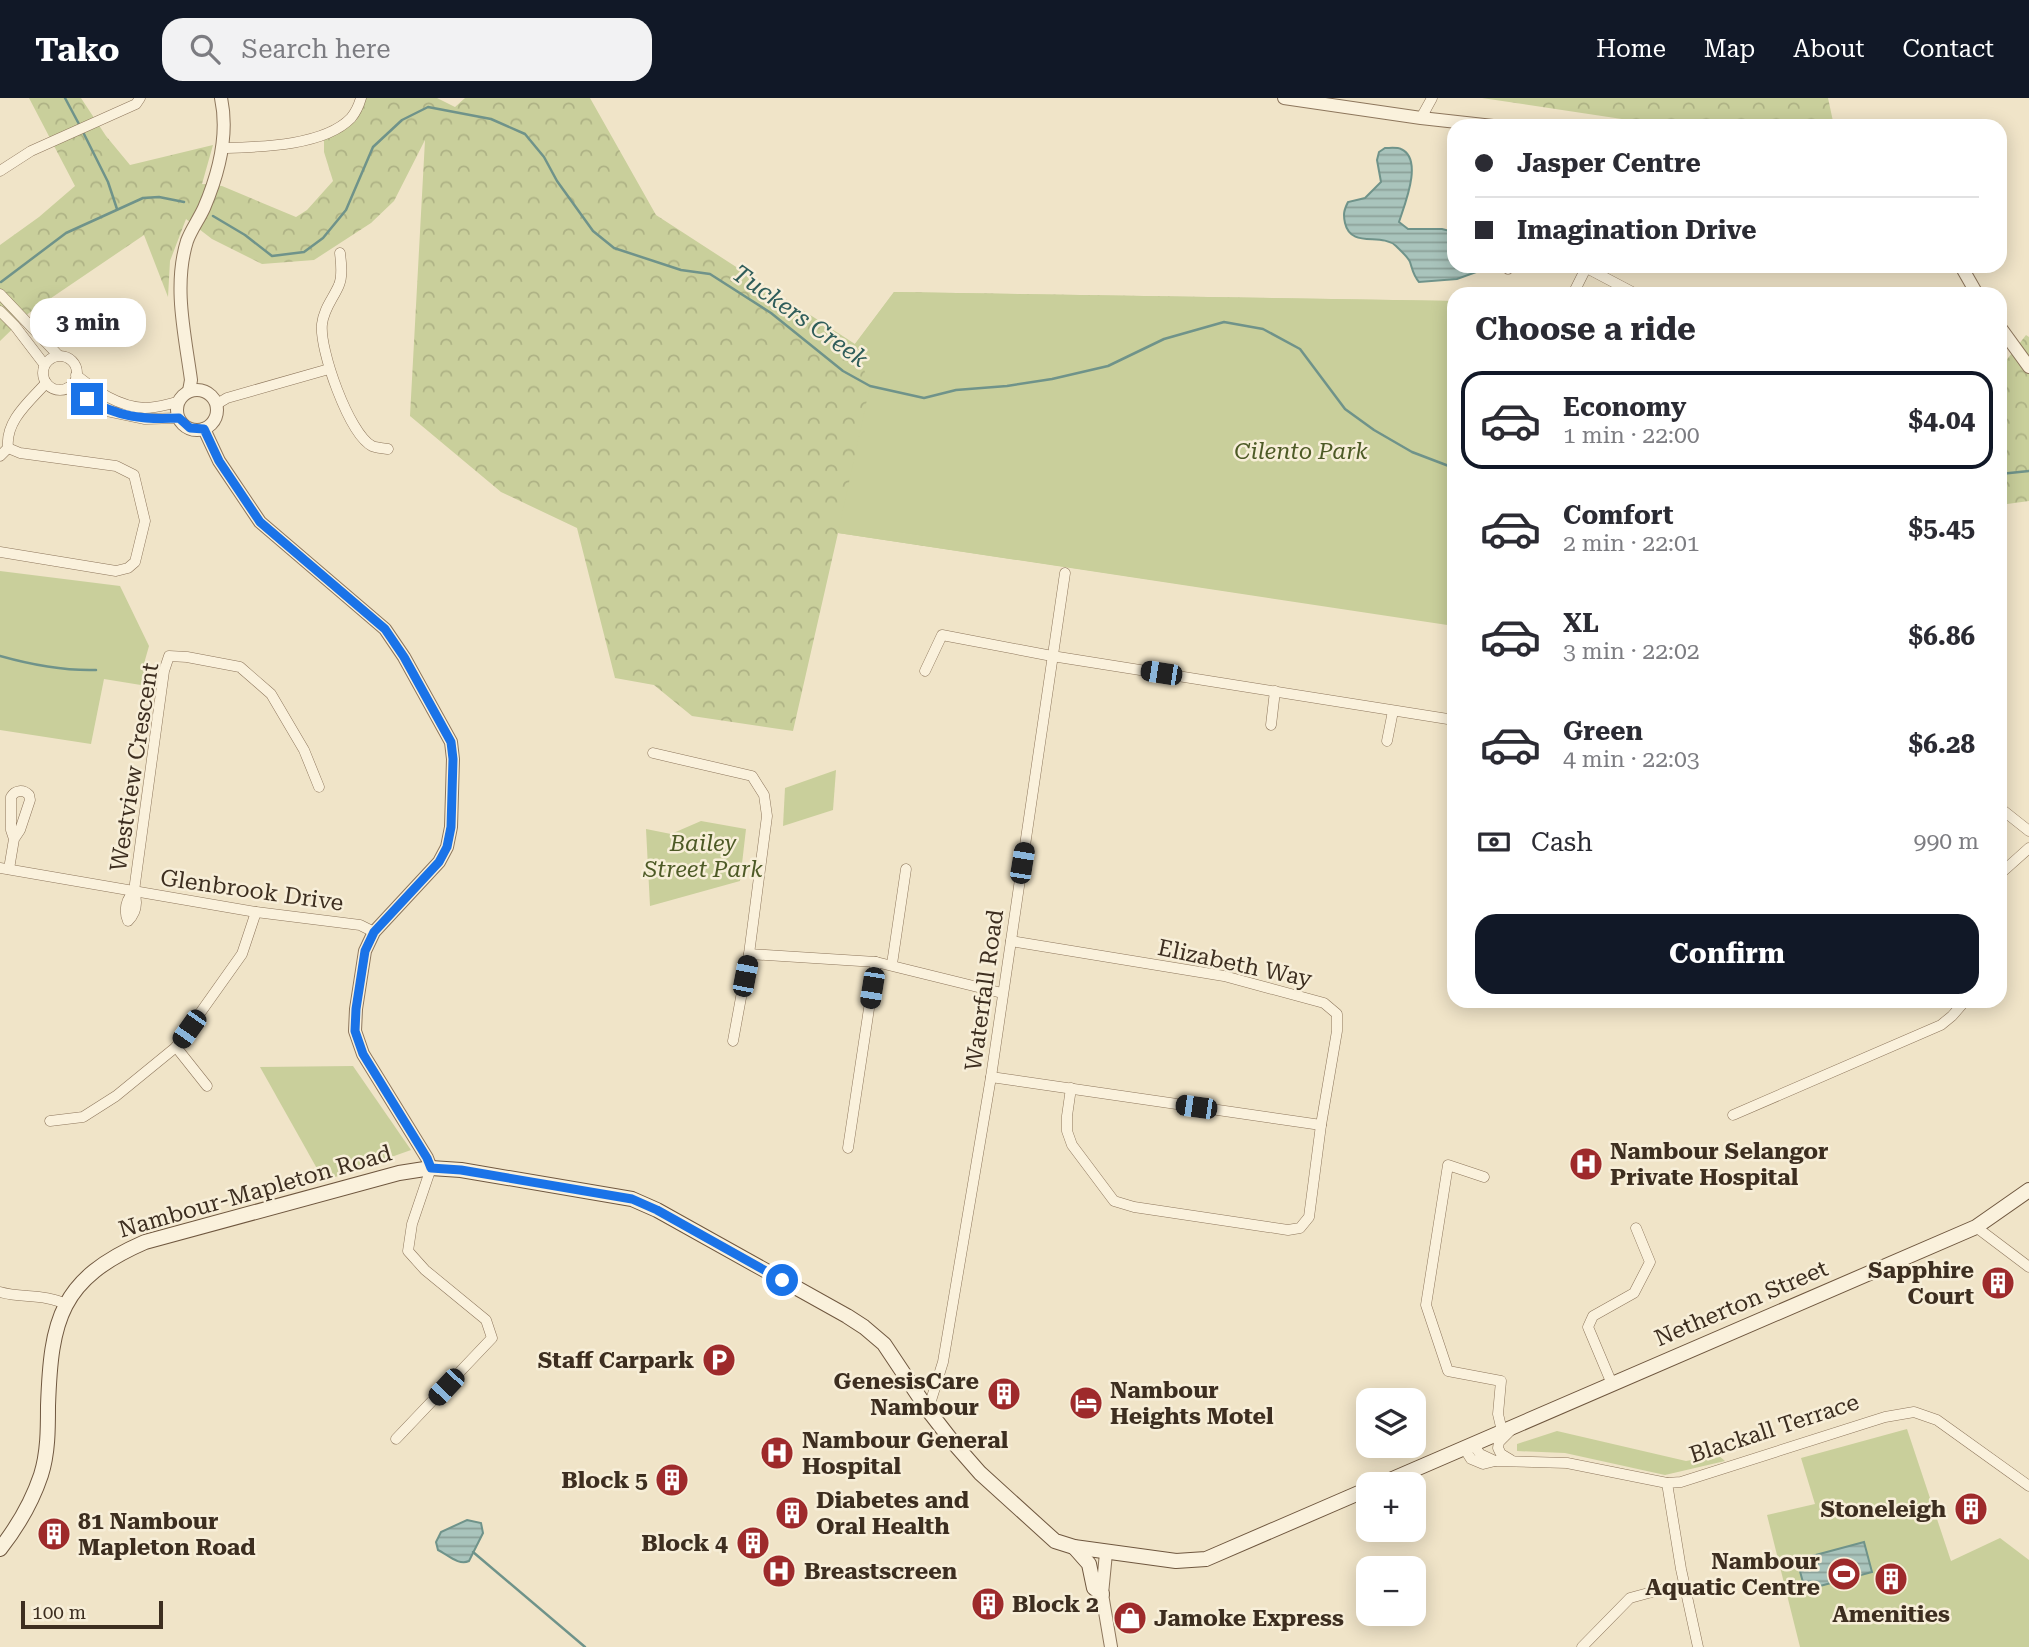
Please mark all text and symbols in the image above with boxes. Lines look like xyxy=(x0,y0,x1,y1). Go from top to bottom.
search box xyxy=(162,18,652,81)
text: Tako xyxy=(35,30,120,69)
icon: search xyxy=(186,30,224,68)
text: Search here xyxy=(242,34,390,64)
text: Home xyxy=(1596,35,1666,63)
text: Map xyxy=(1704,35,1755,63)
text: About xyxy=(1793,35,1864,63)
text: Contact xyxy=(1902,35,1994,63)
text: Jasper Centre xyxy=(1517,148,1701,178)
text: Imagination Drive xyxy=(1517,215,1757,245)
water label: Tuckers Creek xyxy=(727,259,873,373)
callout: 3 min xyxy=(29,298,145,346)
text: 3 min xyxy=(56,309,120,336)
text: Choose a ride xyxy=(1475,310,1696,348)
route end xyxy=(71,383,103,415)
icon: car xyxy=(1479,389,1542,452)
text: Economy xyxy=(1563,392,1686,422)
text: $4.04 xyxy=(1909,405,1975,435)
text: 1 min · 22:00 xyxy=(1563,422,1700,449)
park label: Cilento Park xyxy=(1234,438,1368,465)
icon: car xyxy=(1479,497,1542,560)
text: Comfort xyxy=(1563,500,1673,530)
text: $5.45 xyxy=(1909,513,1975,543)
text: 2 min · 22:01 xyxy=(1563,530,1700,557)
icon: car xyxy=(1479,605,1542,668)
text: XL xyxy=(1563,608,1599,638)
text: $6.86 xyxy=(1909,621,1975,651)
text: 3 min · 22:02 xyxy=(1563,638,1700,665)
car xyxy=(1139,659,1184,687)
street label: Westview Crescent xyxy=(105,660,164,873)
icon: car xyxy=(1479,713,1542,776)
text: Green xyxy=(1563,716,1643,746)
text: $6.28 xyxy=(1909,729,1975,759)
text: 4 min · 22:03 xyxy=(1563,746,1700,773)
icon: cash xyxy=(1475,823,1513,861)
text: Cash xyxy=(1531,827,1593,857)
text: 990 m xyxy=(1914,828,1979,855)
park label: Bailey Street Park xyxy=(642,830,763,883)
car xyxy=(1009,841,1036,885)
street label: Glenbrook Drive xyxy=(159,864,345,917)
street label: Waterfall Road xyxy=(960,907,1009,1073)
button: Confirm xyxy=(1475,914,1979,994)
street label: Elizabeth Way xyxy=(1155,934,1315,993)
car xyxy=(731,953,760,999)
car xyxy=(859,966,886,1010)
car xyxy=(169,1006,210,1052)
car xyxy=(1174,1094,1219,1120)
place label: Nambour Selangor Private Hospital xyxy=(1610,1138,1829,1191)
street label: Nambour-Mapleton Road xyxy=(115,1139,395,1243)
hospital icon: Nambour Selangor Private Hospital xyxy=(1567,1145,1605,1183)
street label: Netherton Street xyxy=(1650,1255,1832,1352)
place label: Sapphire Court xyxy=(1868,1257,1974,1310)
route start xyxy=(766,1264,798,1296)
building icon: Sapphire Court xyxy=(1979,1264,2017,1302)
parking icon: Staff Carpark xyxy=(700,1341,738,1379)
place label: Staff Carpark xyxy=(538,1347,694,1374)
car xyxy=(424,1364,469,1410)
place label: GenesisCare Nambour xyxy=(834,1368,979,1421)
building icon: GenesisCare Nambour xyxy=(985,1375,1023,1413)
place label: Nambour Heights Motel xyxy=(1110,1377,1274,1430)
hotel icon: Nambour Heights Motel xyxy=(1067,1384,1105,1422)
map controls xyxy=(1356,1388,1426,1626)
button: layers xyxy=(1356,1388,1426,1458)
street label: Blackall Terrace xyxy=(1686,1388,1862,1469)
place label: Nambour General Hospital xyxy=(802,1427,1009,1480)
hospital icon: Nambour General Hospital xyxy=(758,1434,796,1472)
building icon: Block 5 xyxy=(653,1461,691,1499)
place label: Block 5 xyxy=(561,1467,648,1494)
button: + xyxy=(1356,1472,1426,1542)
place label: Diabetes and Oral Health xyxy=(816,1487,969,1540)
building icon: Stoneleigh xyxy=(1952,1490,1990,1528)
building icon: Diabetes and Oral Health xyxy=(773,1494,811,1532)
place label: Stoneleigh xyxy=(1820,1496,1947,1523)
place label: 81 Nambour Mapleton Road xyxy=(78,1508,256,1561)
building icon: 81 Nambour Mapleton Road xyxy=(35,1515,73,1553)
building icon: Block 4 xyxy=(734,1524,772,1562)
place label: Block 4 xyxy=(641,1530,728,1557)
place label: Nambour Aquatic Centre xyxy=(1645,1548,1820,1601)
hospital icon: Breastscreen xyxy=(760,1552,798,1590)
sports icon: Nambour Aquatic Centre xyxy=(1825,1555,1863,1593)
button: − xyxy=(1356,1556,1426,1626)
place label: Breastscreen xyxy=(804,1558,958,1585)
building icon: Amenities xyxy=(1872,1560,1910,1598)
building icon: Block 2 xyxy=(969,1585,1007,1623)
place label: Block 2 xyxy=(1012,1591,1099,1618)
scale bar xyxy=(21,1598,163,1630)
shop icon: Jamoke Express xyxy=(1111,1599,1149,1637)
text: 100 m xyxy=(32,1601,86,1624)
place label: Amenities xyxy=(1832,1601,1950,1628)
place label: Jamoke Express xyxy=(1154,1605,1344,1632)

